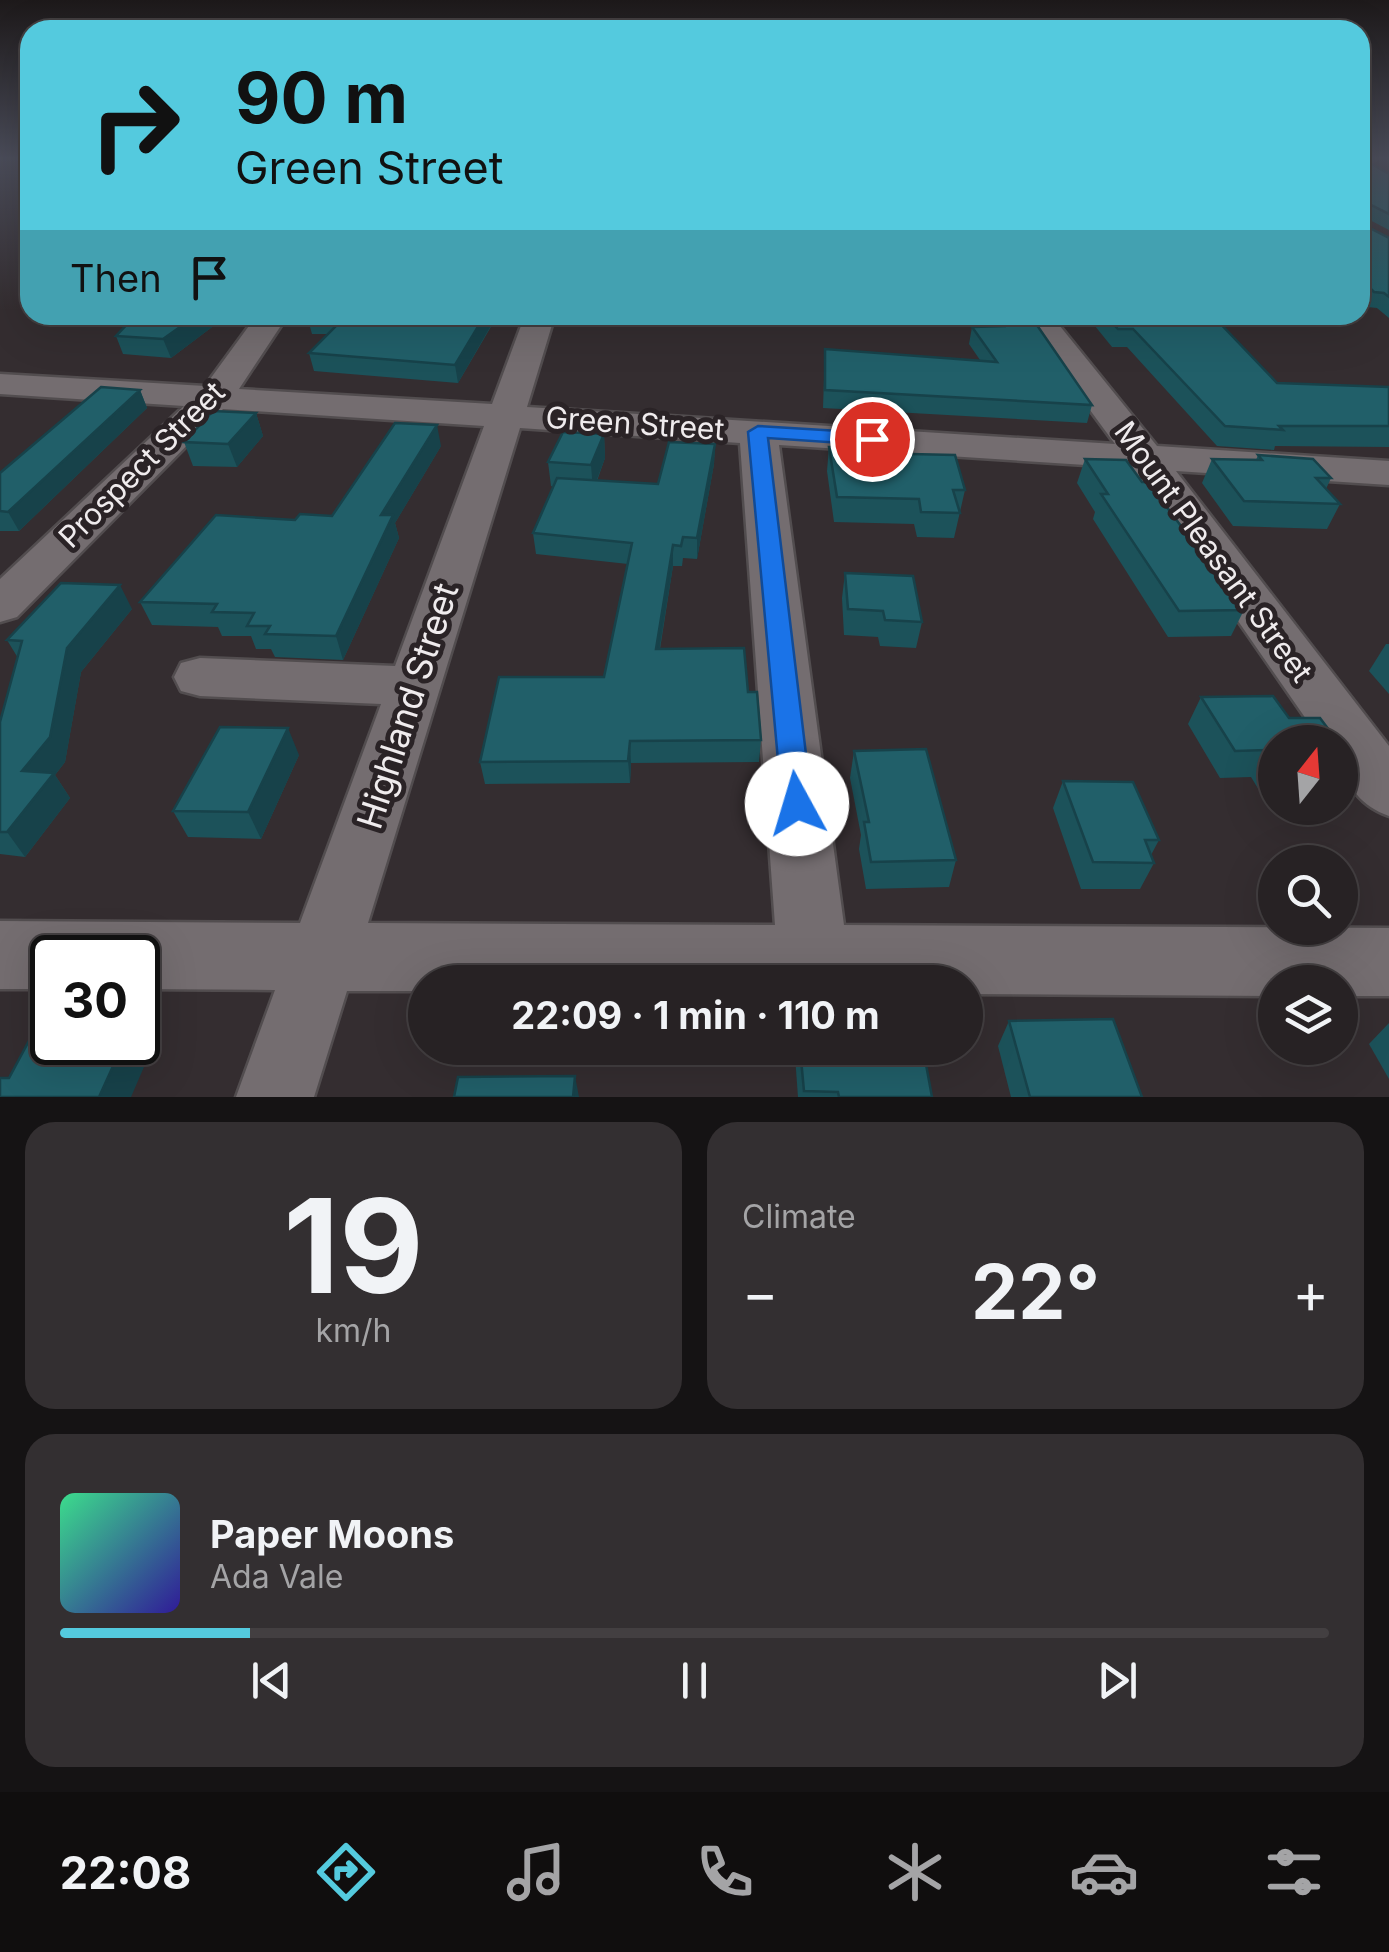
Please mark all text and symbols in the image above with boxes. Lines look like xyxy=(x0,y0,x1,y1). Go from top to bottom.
text: 90 m xyxy=(235,55,408,140)
icon: right xyxy=(70,60,200,190)
text: Green Street xyxy=(235,140,503,195)
icon: arrive xyxy=(182,250,237,305)
text: Then xyxy=(70,255,162,301)
street label: Prospect Street xyxy=(51,374,232,555)
pin xyxy=(830,397,915,482)
street label: Green Street xyxy=(545,399,726,447)
icon: arrive xyxy=(845,412,900,467)
street label: Mount Pleasant Street xyxy=(1107,414,1321,689)
street label: Highland Street xyxy=(348,578,466,834)
north arrow xyxy=(1258,725,1358,825)
map controls xyxy=(1258,725,1358,1065)
position arrow xyxy=(745,752,849,856)
button: search xyxy=(1258,845,1358,945)
speed limit sign: 30 xyxy=(30,935,160,1065)
button: layers xyxy=(1258,965,1358,1065)
text: 22:09 · 1 min · 110 m xyxy=(511,992,880,1038)
text: 19 xyxy=(283,1167,424,1324)
text: Climate xyxy=(742,1197,856,1236)
text: 22° xyxy=(971,1246,1100,1337)
text: − xyxy=(742,1260,778,1326)
text: + xyxy=(1293,1260,1329,1326)
text: km/h xyxy=(315,1311,392,1350)
text: Paper Moons xyxy=(210,1511,454,1557)
text: Ada Vale xyxy=(210,1557,343,1596)
icon: previous xyxy=(244,1653,299,1708)
icon: pause xyxy=(667,1653,722,1708)
icon: next xyxy=(1090,1653,1145,1708)
icon: directions xyxy=(311,1837,381,1907)
icon: music xyxy=(501,1837,571,1907)
icon: phone xyxy=(690,1837,760,1907)
icon: climate xyxy=(880,1837,950,1907)
icon: car xyxy=(1069,1837,1139,1907)
icon: filters xyxy=(1259,1837,1329,1907)
text: 22:08 xyxy=(60,1845,191,1900)

